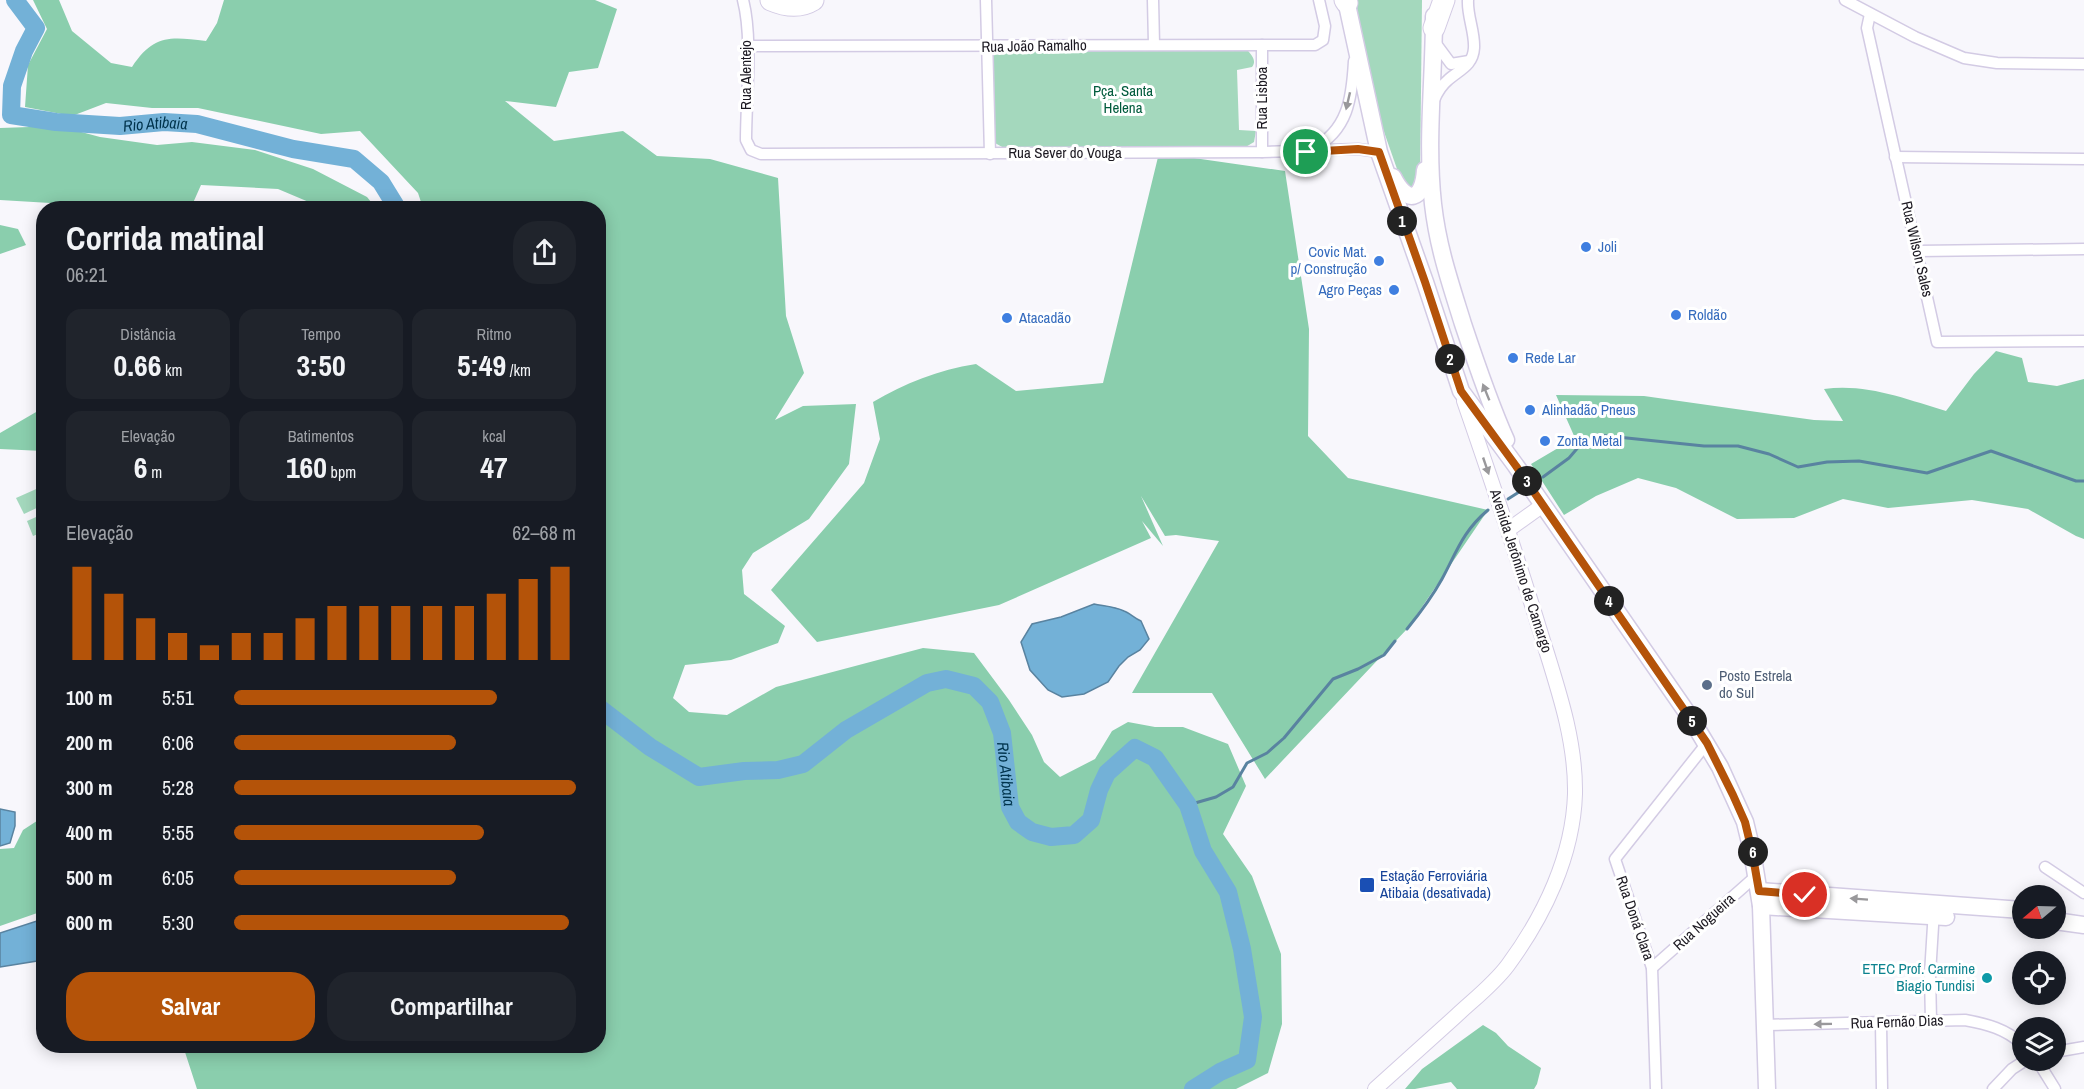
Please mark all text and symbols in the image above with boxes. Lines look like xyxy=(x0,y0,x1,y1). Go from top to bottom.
street label: Rua João Ramalho xyxy=(981,34,1087,57)
street label: Rua Alentejo xyxy=(735,40,756,110)
street label: Rua Lisboa xyxy=(1251,66,1272,129)
park label: Pça. Santa Helena xyxy=(1093,80,1153,118)
one-way arrow xyxy=(1343,91,1352,110)
water label: Rio Atibaia xyxy=(122,111,188,137)
pin xyxy=(1280,126,1331,177)
icon: arrive xyxy=(1289,135,1322,168)
street label: Rua Sever do Vouga xyxy=(1008,142,1122,163)
street label: Rua Wilson Sales xyxy=(1896,199,1939,299)
pin: 1 xyxy=(1387,206,1417,236)
text: 1 xyxy=(1398,210,1406,232)
text: Corrida matinal xyxy=(66,216,265,260)
button: share xyxy=(513,221,576,284)
place label: Joli xyxy=(1598,236,1617,257)
marker: Joli xyxy=(1579,240,1593,254)
place label: Covic Mat. p/ Construção xyxy=(1290,241,1367,279)
marker: Covic Mat. p/ Construção xyxy=(1372,254,1386,268)
text: 06:21 xyxy=(66,261,107,288)
place label: Agro Peças xyxy=(1317,279,1382,300)
marker: Agro Peças xyxy=(1387,283,1401,297)
place label: Roldão xyxy=(1688,304,1727,325)
place label: Atacadão xyxy=(1018,307,1071,328)
marker: Roldão xyxy=(1669,308,1683,322)
marker: Atacadão xyxy=(1000,311,1014,325)
text: Distância xyxy=(120,323,176,345)
text: Tempo xyxy=(301,323,341,345)
text: Ritmo xyxy=(477,323,512,345)
pin: 2 xyxy=(1435,344,1465,374)
text: 0.66 xyxy=(113,345,161,385)
text: 3:50 xyxy=(296,345,346,385)
text: 5:49 xyxy=(457,345,506,385)
place label: Rede Lar xyxy=(1525,347,1576,368)
text: 2 xyxy=(1446,348,1454,370)
marker: Rede Lar xyxy=(1506,351,1520,365)
text: km xyxy=(161,359,183,381)
text: /km xyxy=(506,359,531,381)
one-way arrow xyxy=(1481,383,1491,401)
place label: Alinhadão Pneus xyxy=(1541,399,1636,420)
marker: Alinhadão Pneus xyxy=(1523,403,1537,417)
text: Elevação xyxy=(121,425,175,447)
text: Batimentos xyxy=(288,425,354,447)
text: kcal xyxy=(482,425,506,447)
place label: Zonta Metal xyxy=(1557,430,1622,451)
marker: Zonta Metal xyxy=(1538,434,1552,448)
text: 6 xyxy=(134,447,148,487)
text: 160 xyxy=(286,447,327,487)
text: 47 xyxy=(480,447,508,487)
one-way arrow xyxy=(1482,457,1492,475)
text: m xyxy=(148,461,162,483)
text: bpm xyxy=(327,461,356,483)
pin: 3 xyxy=(1512,466,1542,496)
text: 3 xyxy=(1523,470,1531,492)
street label: Avenida Jerônimo de Camargo xyxy=(1485,485,1558,655)
text: Elevação xyxy=(66,519,133,546)
text: 62–68 m xyxy=(512,519,576,546)
pin: 4 xyxy=(1594,586,1624,616)
text: 4 xyxy=(1605,590,1613,612)
place label: Posto Estrela do Sul xyxy=(1719,665,1792,703)
marker: Posto Estrela do Sul xyxy=(1700,678,1714,692)
text: 100 m xyxy=(66,684,113,711)
text: 5:51 xyxy=(162,684,194,711)
pin: 5 xyxy=(1677,706,1707,736)
text: 5 xyxy=(1688,710,1696,732)
text: 200 m xyxy=(66,729,113,756)
text: 6:06 xyxy=(162,729,194,756)
water label: Rio Atibaia xyxy=(992,741,1021,807)
text: 300 m xyxy=(66,774,113,801)
text: 5:28 xyxy=(162,774,194,801)
text: 400 m xyxy=(66,819,113,846)
text: 5:55 xyxy=(162,819,194,846)
pin: 6 xyxy=(1738,837,1768,867)
text: 6 xyxy=(1749,841,1757,863)
text: 500 m xyxy=(66,864,113,891)
text: 6:05 xyxy=(162,864,194,891)
place label: Estação Ferroviária Atibaia (desativada) xyxy=(1379,865,1491,903)
pin xyxy=(1779,869,1830,920)
street label: Rua Doná Clara xyxy=(1611,873,1660,963)
marker: Estação Ferroviária Atibaia (desativada) xyxy=(1358,876,1376,894)
icon: check xyxy=(1788,878,1821,911)
north arrow xyxy=(2012,885,2066,939)
map controls xyxy=(2012,885,2066,1071)
street label: Rua Nogueira xyxy=(1668,888,1739,955)
one-way arrow xyxy=(1849,895,1868,904)
text: 600 m xyxy=(66,909,113,936)
text: 5:30 xyxy=(162,909,194,936)
button: locate xyxy=(2012,951,2066,1005)
place label: ETEC Prof. Carmine Biagio Tundisi xyxy=(1862,958,1975,996)
marker: ETEC Prof. Carmine Biagio Tundisi xyxy=(1980,971,1994,985)
button: Salvar xyxy=(66,972,315,1041)
button: Compartilhar xyxy=(327,972,576,1041)
street label: Rua Fernão Dias xyxy=(1850,1009,1944,1034)
button: layers xyxy=(2012,1017,2066,1071)
one-way arrow xyxy=(1813,1019,1832,1029)

